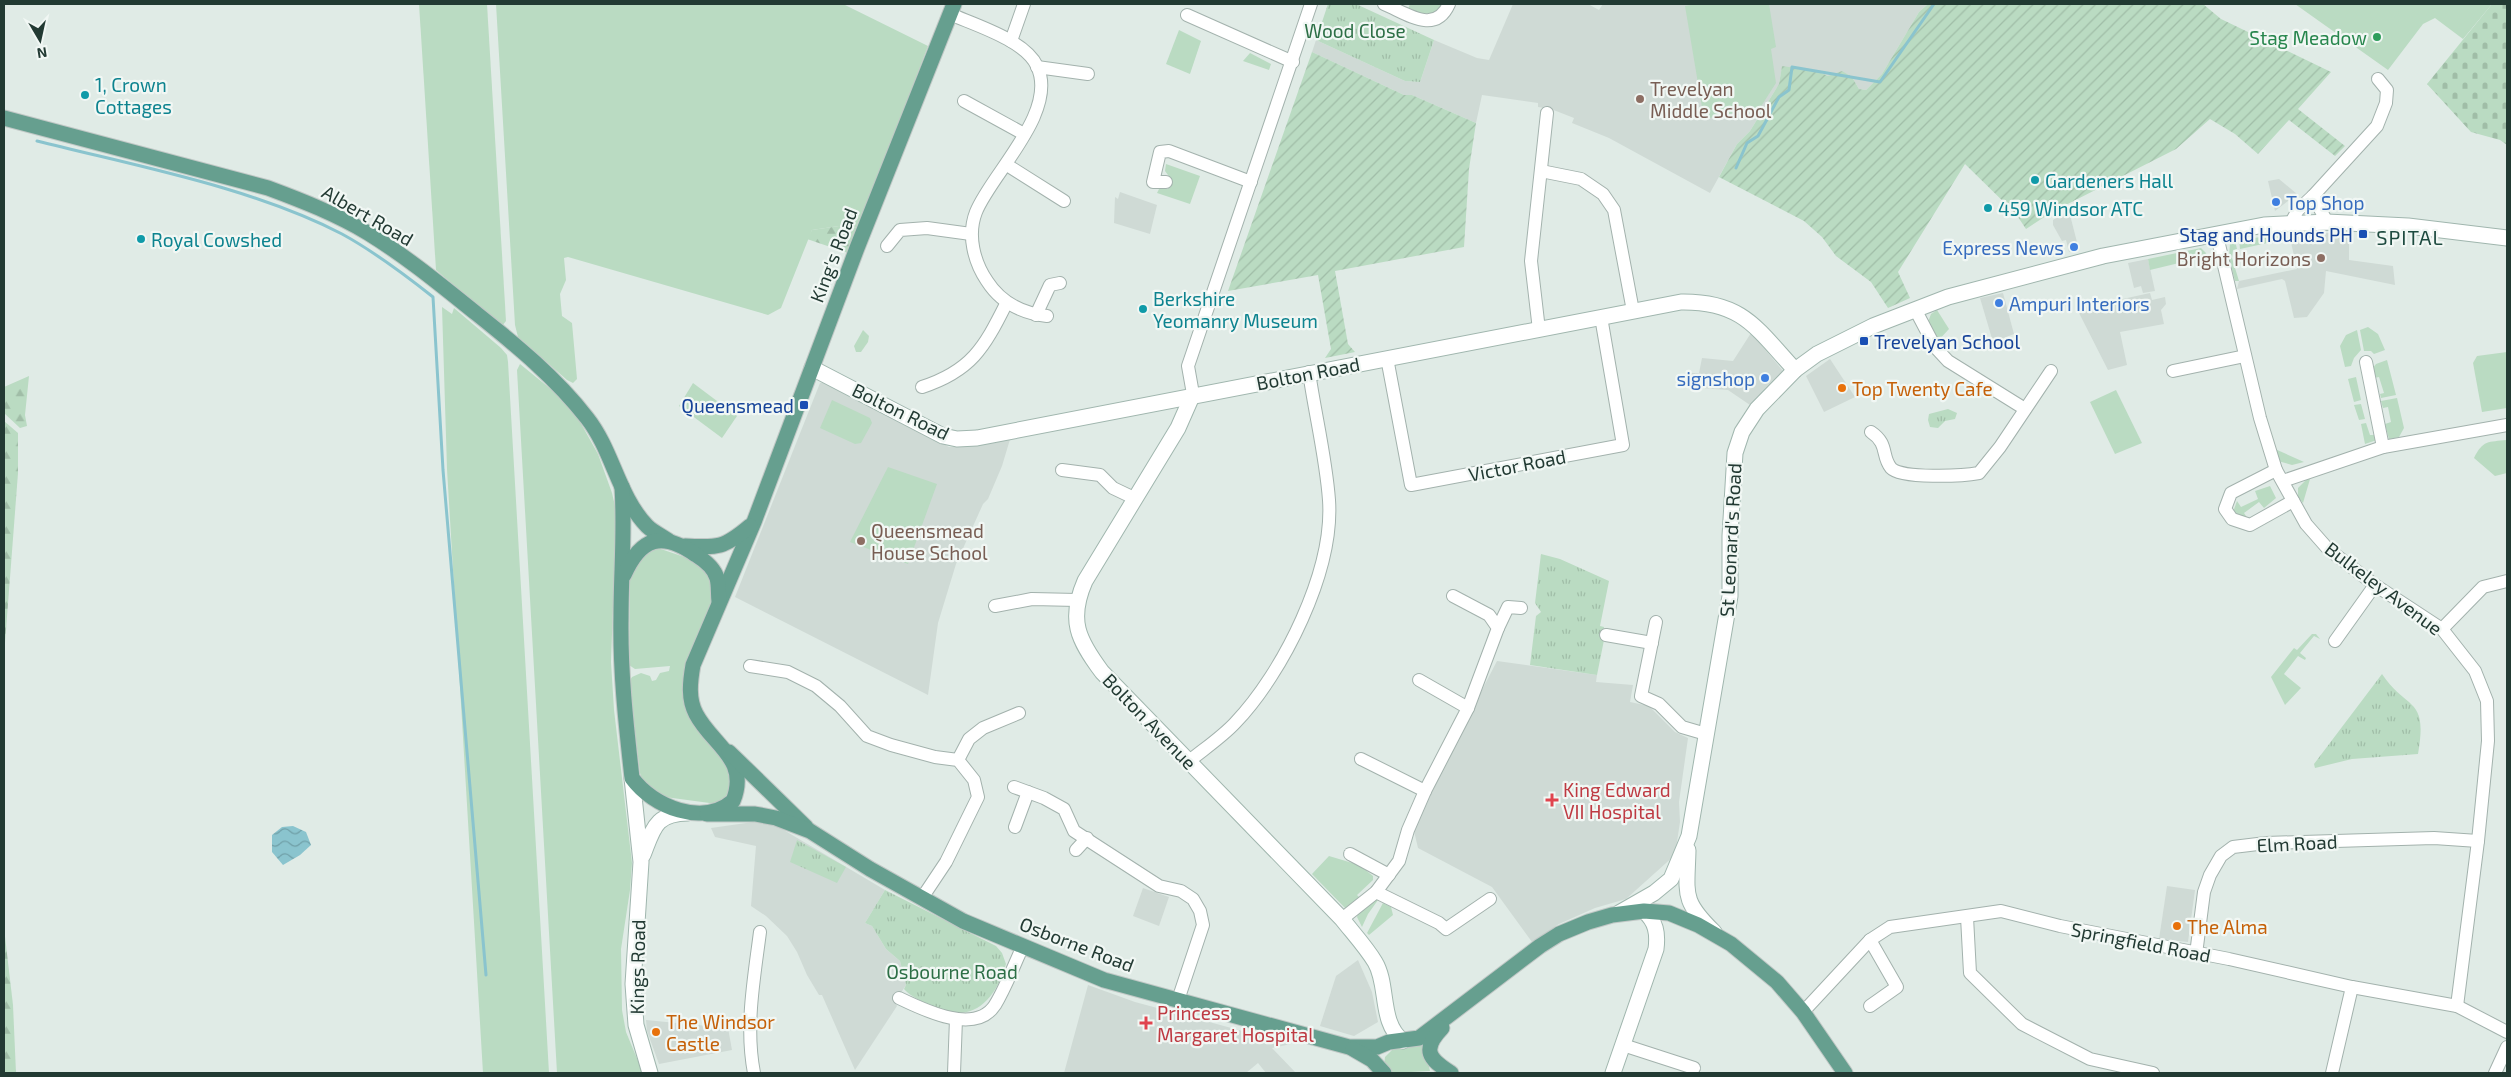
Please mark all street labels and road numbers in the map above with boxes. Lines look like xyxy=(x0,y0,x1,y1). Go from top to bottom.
street label: Albert Road xyxy=(318,180,418,250)
street label: King's Road xyxy=(804,205,862,305)
street label: Bolton Road xyxy=(1254,352,1362,394)
street label: Bolton Road xyxy=(849,378,953,444)
street label: Victor Road xyxy=(1466,444,1568,486)
street label: St Leonard's Road xyxy=(1714,462,1746,618)
street label: Bulkeley Avenue xyxy=(2321,536,2447,640)
street label: Bolton Avenue xyxy=(1098,668,1202,774)
street label: Elm Road xyxy=(2256,829,2338,857)
street label: Osborne Road xyxy=(1016,912,1138,976)
street label: Springfield Road xyxy=(2069,917,2213,967)
street label: Kings Road xyxy=(625,919,649,1015)

